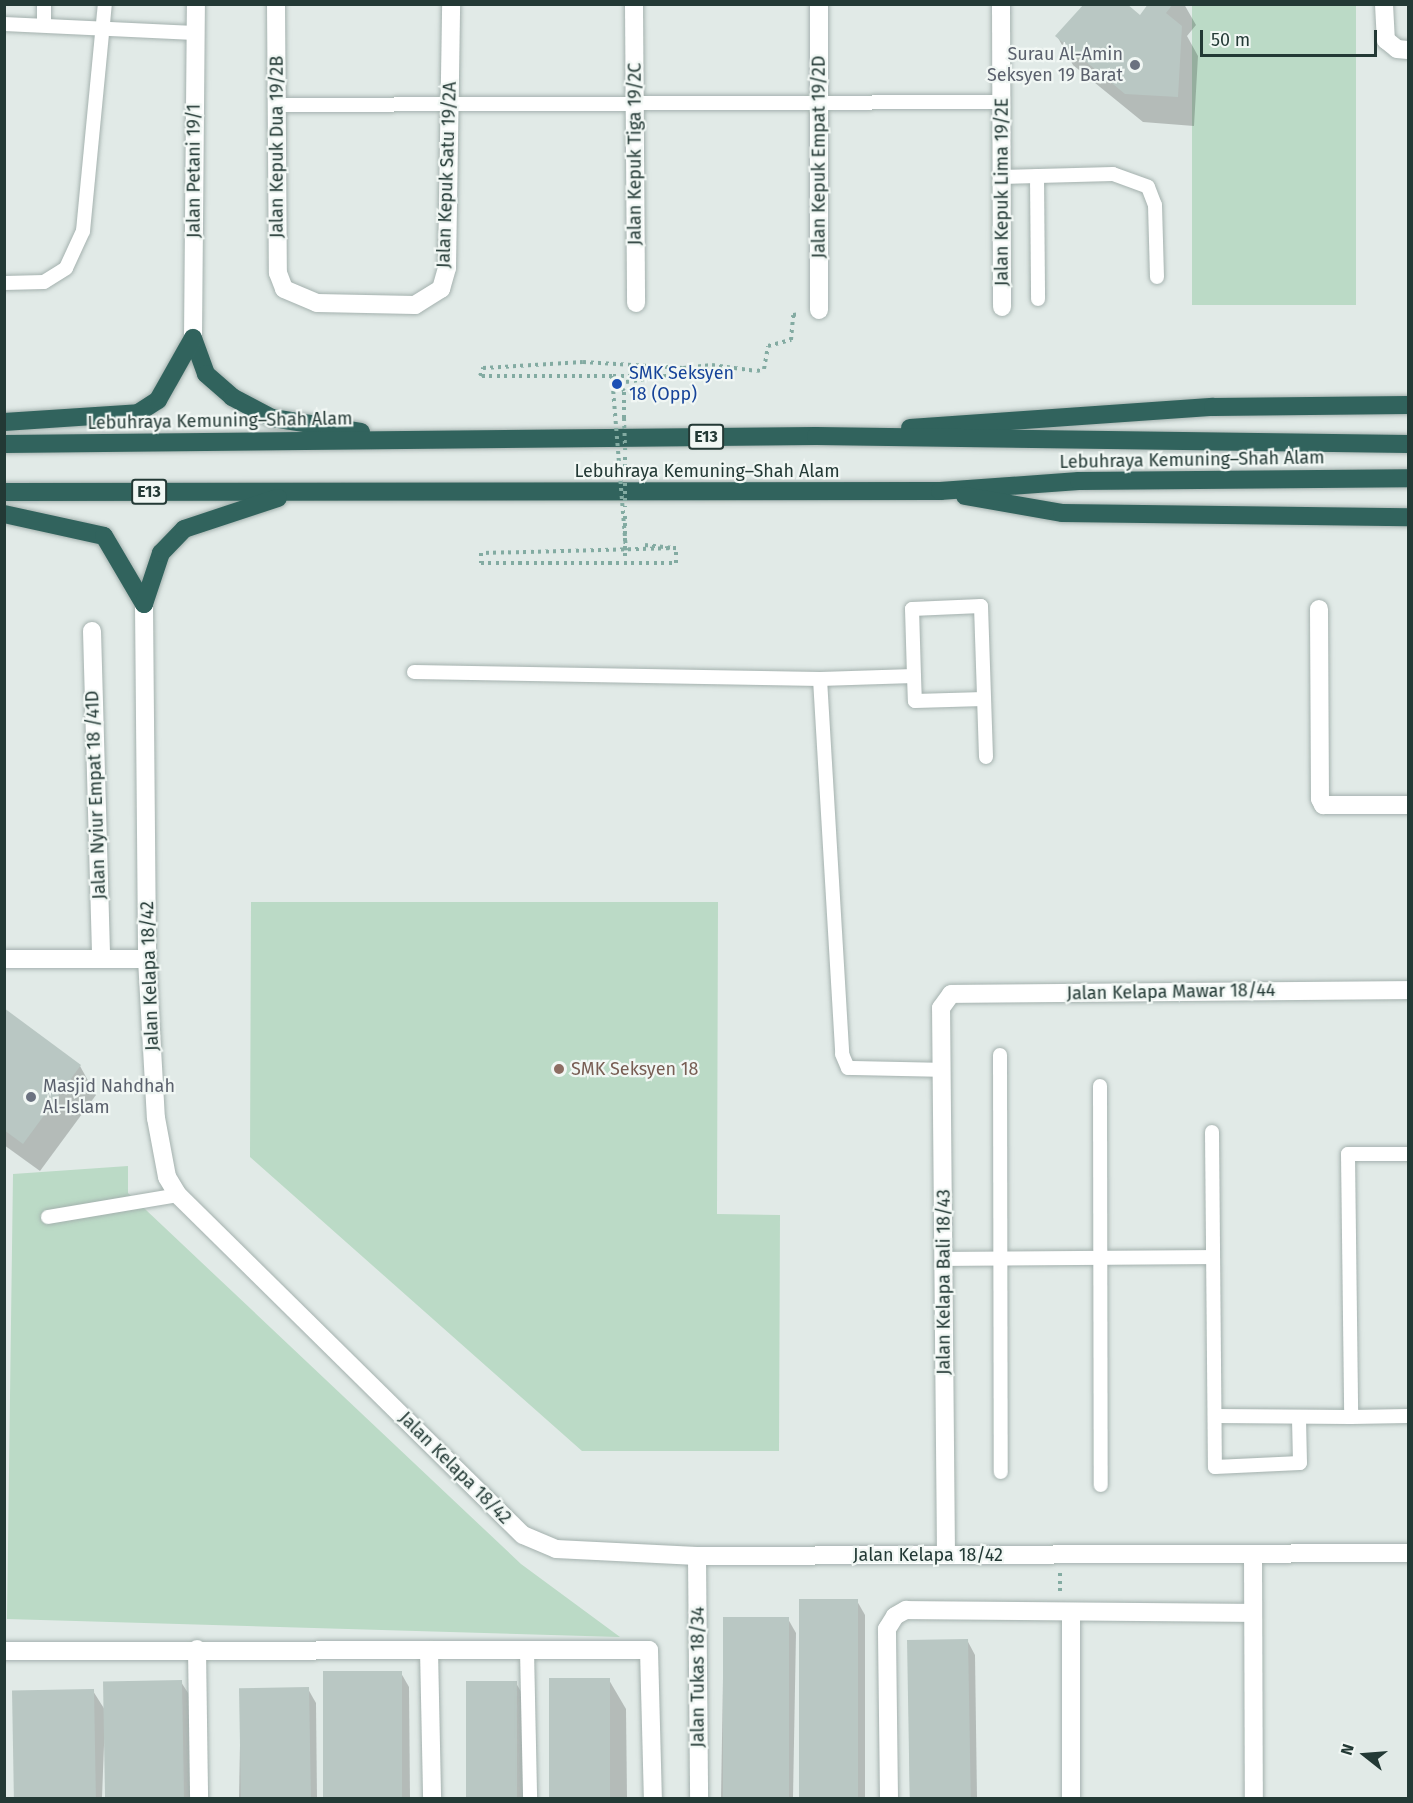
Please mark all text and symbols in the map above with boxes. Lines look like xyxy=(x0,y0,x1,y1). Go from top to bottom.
scale bar xyxy=(1203,18,1380,56)
text: 50 m xyxy=(1211,29,1250,51)
place label: Surau Al-Amin Seksyen 19 Barat xyxy=(987,44,1123,86)
street label: Jalan Kepuk Dua 19/2B xyxy=(266,56,288,238)
street label: Jalan Kepuk Empat 19/2D xyxy=(808,56,830,258)
marker: Surau Al-Amin Seksyen 19 Barat xyxy=(1128,58,1142,72)
street label: Jalan Kepuk Tiga 19/2C xyxy=(624,63,646,245)
street label: Jalan Kepuk Satu 19/2A xyxy=(433,81,461,269)
street label: Jalan Kepuk Lima 19/2E xyxy=(991,98,1013,286)
street label: Jalan Petani 19/1 xyxy=(183,104,205,238)
place label: SMK Seksyen 18 (Opp) xyxy=(629,363,734,406)
marker: SMK Seksyen 18 (Opp) xyxy=(610,377,624,391)
street label: Lebuhraya Kemuning–Shah Alam xyxy=(87,408,353,434)
road number: E13 xyxy=(688,424,724,450)
street label: Lebuhraya Kemuning–Shah Alam xyxy=(1059,447,1325,473)
street label: Lebuhraya Kemuning–Shah Alam xyxy=(574,460,840,482)
road number: E13 xyxy=(131,479,167,505)
street label: Jalan Nyiur Empat 18 /41D xyxy=(82,690,110,900)
street label: Jalan Kelapa 18/42 xyxy=(137,901,163,1051)
street label: Jalan Kelapa Mawar 18/44 xyxy=(1066,979,1276,1005)
place label: SMK Seksyen 18 xyxy=(571,1058,698,1080)
marker: SMK Seksyen 18 xyxy=(552,1062,566,1076)
place label: Masjid Nahdhah Al-Islam xyxy=(43,1076,175,1118)
marker: Masjid Nahdhah Al-Islam xyxy=(24,1090,38,1104)
street label: Jalan Kelapa Bali 18/43 xyxy=(933,1189,955,1375)
street label: Jalan Kelapa 18/42 xyxy=(394,1407,516,1529)
street label: Jalan Kelapa 18/42 xyxy=(853,1544,1003,1566)
street label: Jalan Tukas 18/34 xyxy=(687,1606,709,1748)
north arrow xyxy=(1335,1725,1395,1785)
text: N xyxy=(1337,1742,1358,1757)

